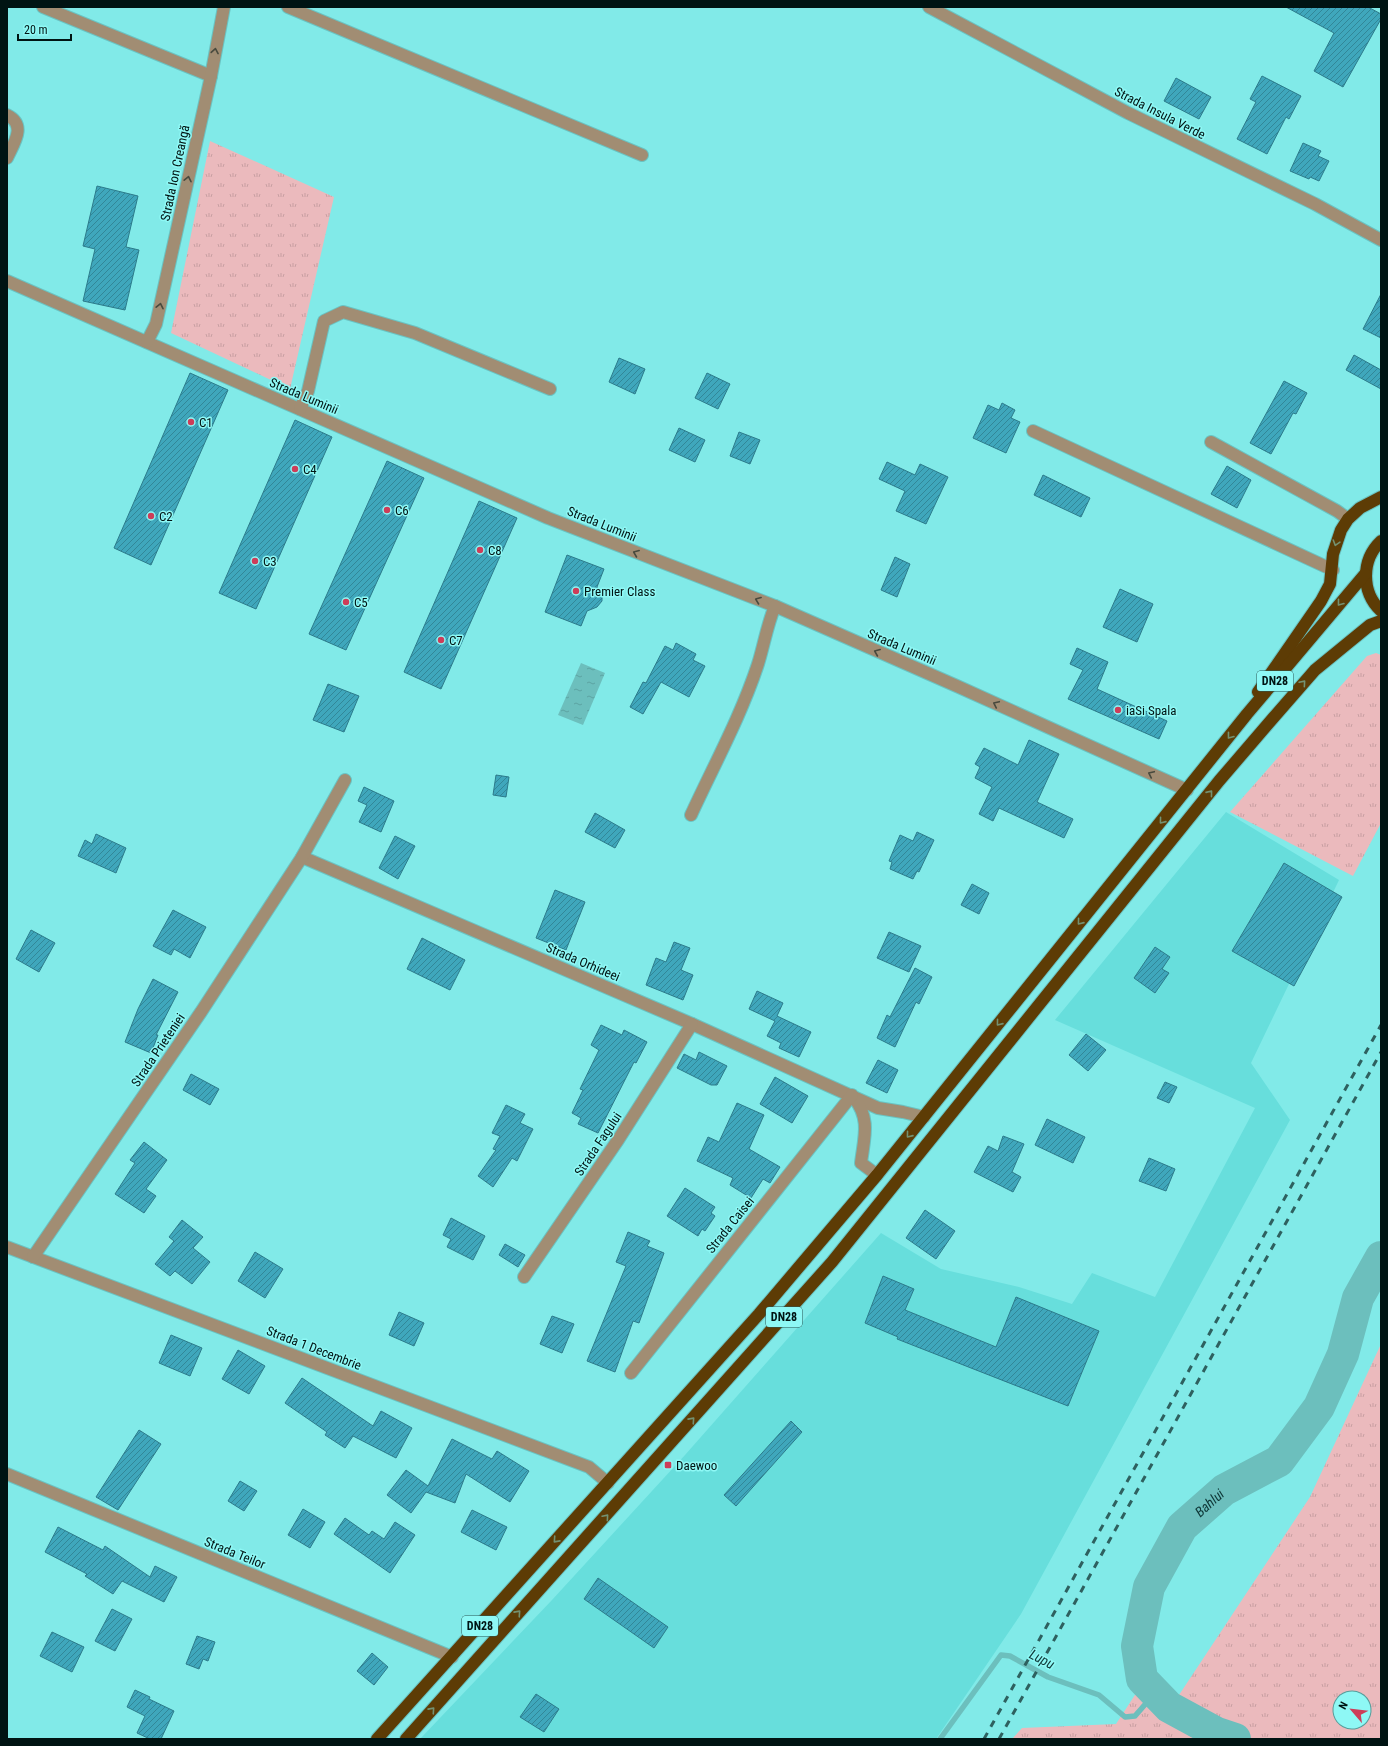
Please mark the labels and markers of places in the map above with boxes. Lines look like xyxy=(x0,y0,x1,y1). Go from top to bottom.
place label: C1 xyxy=(199,415,213,430)
marker: C1 xyxy=(186,417,196,427)
place label: C4 xyxy=(303,462,317,477)
marker: C4 xyxy=(290,464,300,474)
place label: C6 xyxy=(395,503,409,518)
marker: C6 xyxy=(382,505,392,515)
place label: C2 xyxy=(159,509,173,524)
marker: C2 xyxy=(146,511,156,521)
place label: C8 xyxy=(488,543,502,558)
marker: C8 xyxy=(475,545,485,555)
place label: C3 xyxy=(263,554,277,569)
marker: C3 xyxy=(250,556,260,566)
place label: Premier Class xyxy=(584,584,655,599)
marker: Premier Class xyxy=(571,586,581,596)
place label: C5 xyxy=(354,595,368,610)
marker: C5 xyxy=(341,597,351,607)
place label: C7 xyxy=(449,633,463,648)
marker: C7 xyxy=(436,635,446,645)
place label: iaSi Spala xyxy=(1126,703,1177,718)
marker: iaSi Spala xyxy=(1113,705,1123,715)
place label: Daewoo xyxy=(676,1458,717,1473)
marker: Daewoo xyxy=(663,1460,673,1470)

